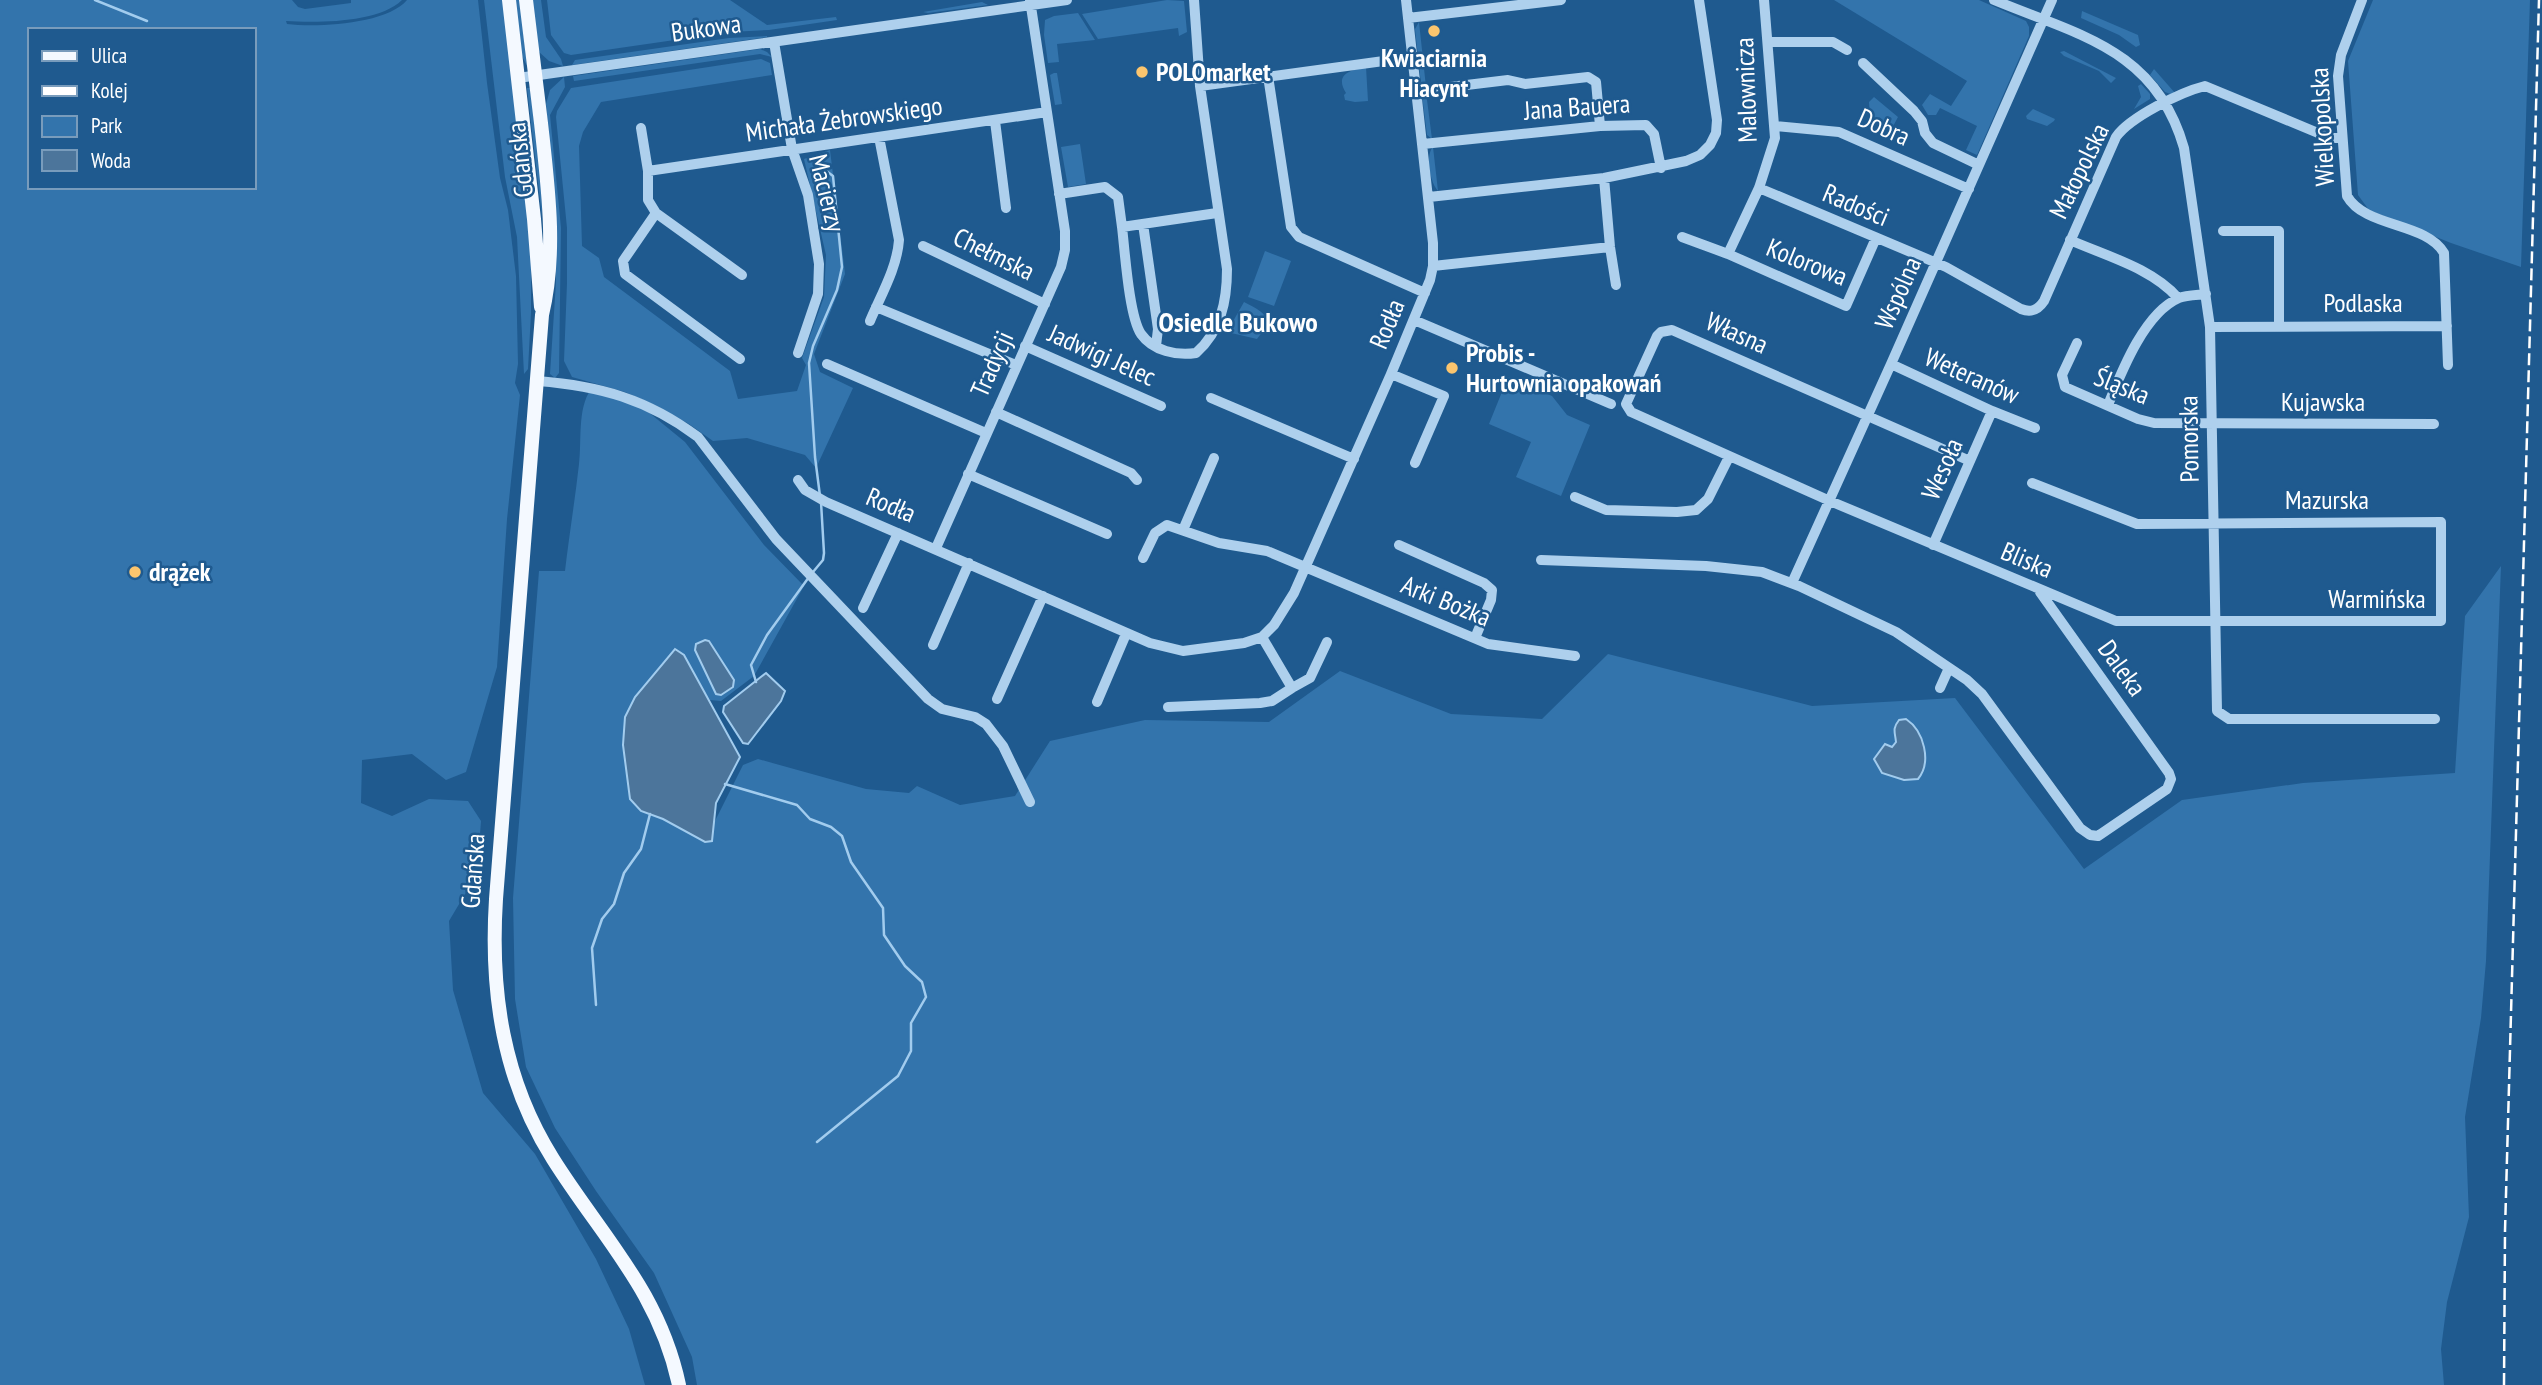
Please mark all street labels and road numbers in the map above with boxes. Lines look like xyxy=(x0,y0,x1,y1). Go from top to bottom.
street label: Bukowa xyxy=(669,6,743,49)
street label: Malownicza xyxy=(1727,37,1764,143)
street label: Wielkopolska xyxy=(2302,67,2341,187)
street label: Jana Bauera xyxy=(1522,86,1631,127)
street label: Michała Żebrowskiego xyxy=(743,88,944,149)
street label: Dobra xyxy=(1853,101,1915,153)
street label: Małopolska xyxy=(2041,118,2116,224)
street label: Gdańska xyxy=(499,121,540,199)
street label: Macierzy xyxy=(802,151,853,235)
street label: Radości xyxy=(1818,176,1894,233)
street label: Chełmska xyxy=(948,220,1040,287)
street label: Kolorowa xyxy=(1762,230,1852,293)
street label: Wspólna xyxy=(1867,251,1928,334)
street label: Podlaska xyxy=(2323,286,2403,319)
street label: Rodła xyxy=(1361,294,1412,353)
street label: Własna xyxy=(1701,304,1773,361)
street label: Jadwigi Jelec xyxy=(1042,316,1161,393)
street label: Tradycji xyxy=(963,326,1021,402)
street label: Weteranów xyxy=(1920,340,2025,411)
street label: Śląska xyxy=(2090,360,2155,411)
street label: Kujawska xyxy=(2281,385,2365,418)
street label: Pomorska xyxy=(2171,395,2206,483)
street label: Wesoła xyxy=(1913,433,1970,505)
street label: Rodła xyxy=(862,479,921,530)
street label: Mazurska xyxy=(2285,483,2369,516)
street label: Bliska xyxy=(1996,534,2058,585)
street label: Arki Bożka xyxy=(1397,568,1496,633)
street label: Warmińska xyxy=(2328,582,2426,615)
street label: Daleka xyxy=(2091,633,2154,702)
street label: Gdańska xyxy=(453,832,492,910)

